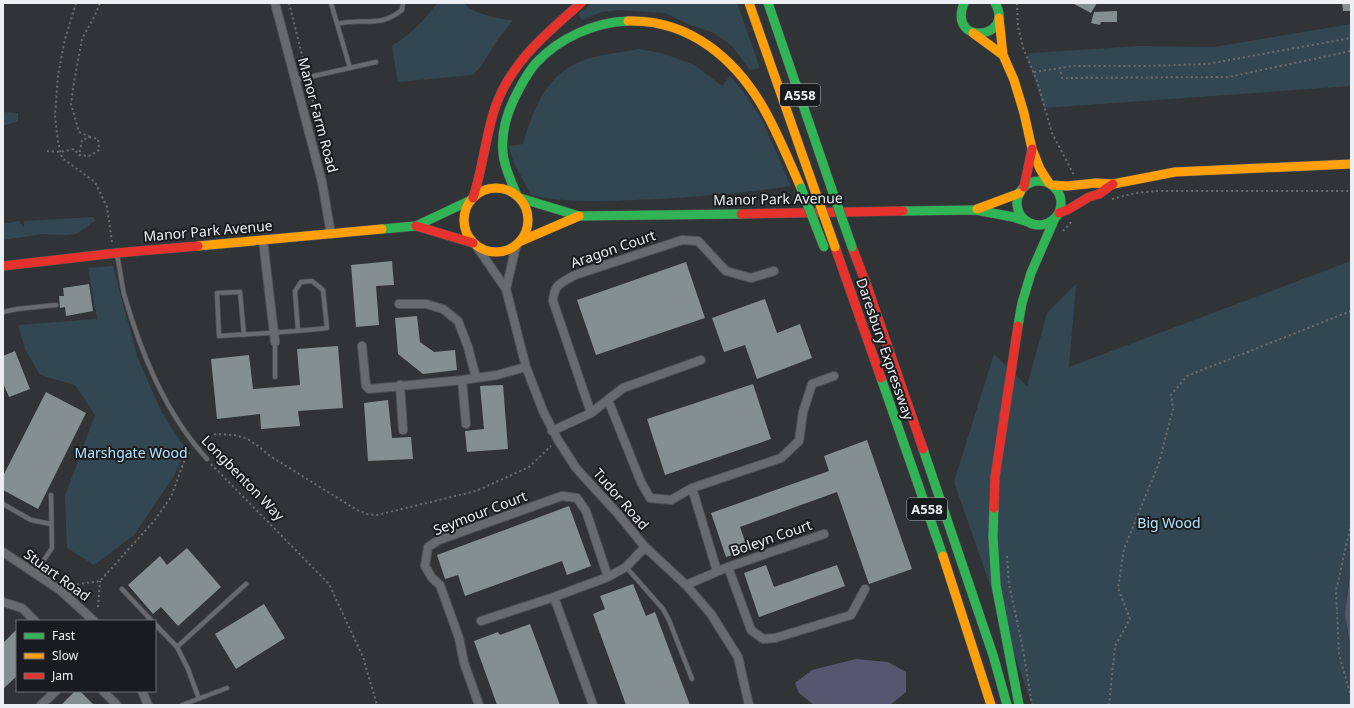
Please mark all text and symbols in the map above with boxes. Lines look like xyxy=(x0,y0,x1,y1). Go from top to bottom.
street label: Manor Farm Road xyxy=(294,55,343,175)
road number: A558 xyxy=(780,84,820,106)
street label: Manor Park Avenue xyxy=(713,188,843,209)
street label: Manor Park Avenue xyxy=(143,215,273,246)
street label: Aragon Court xyxy=(568,225,658,272)
street label: Daresbury Expressway xyxy=(852,275,919,423)
street label: Longbenton Way xyxy=(198,431,290,525)
park label: Marshgate Wood xyxy=(74,443,188,462)
street label: Tudor Road xyxy=(589,464,653,534)
street label: Seymour Court xyxy=(430,486,529,539)
road number: A558 xyxy=(907,498,947,520)
park label: Big Wood xyxy=(1137,513,1201,532)
street label: Boleyn Court xyxy=(728,515,814,560)
street label: Stuart Road xyxy=(20,544,94,605)
legend xyxy=(16,620,156,692)
text: Fast xyxy=(52,627,76,644)
text: Slow xyxy=(52,647,79,664)
text: Jam xyxy=(51,667,73,684)

